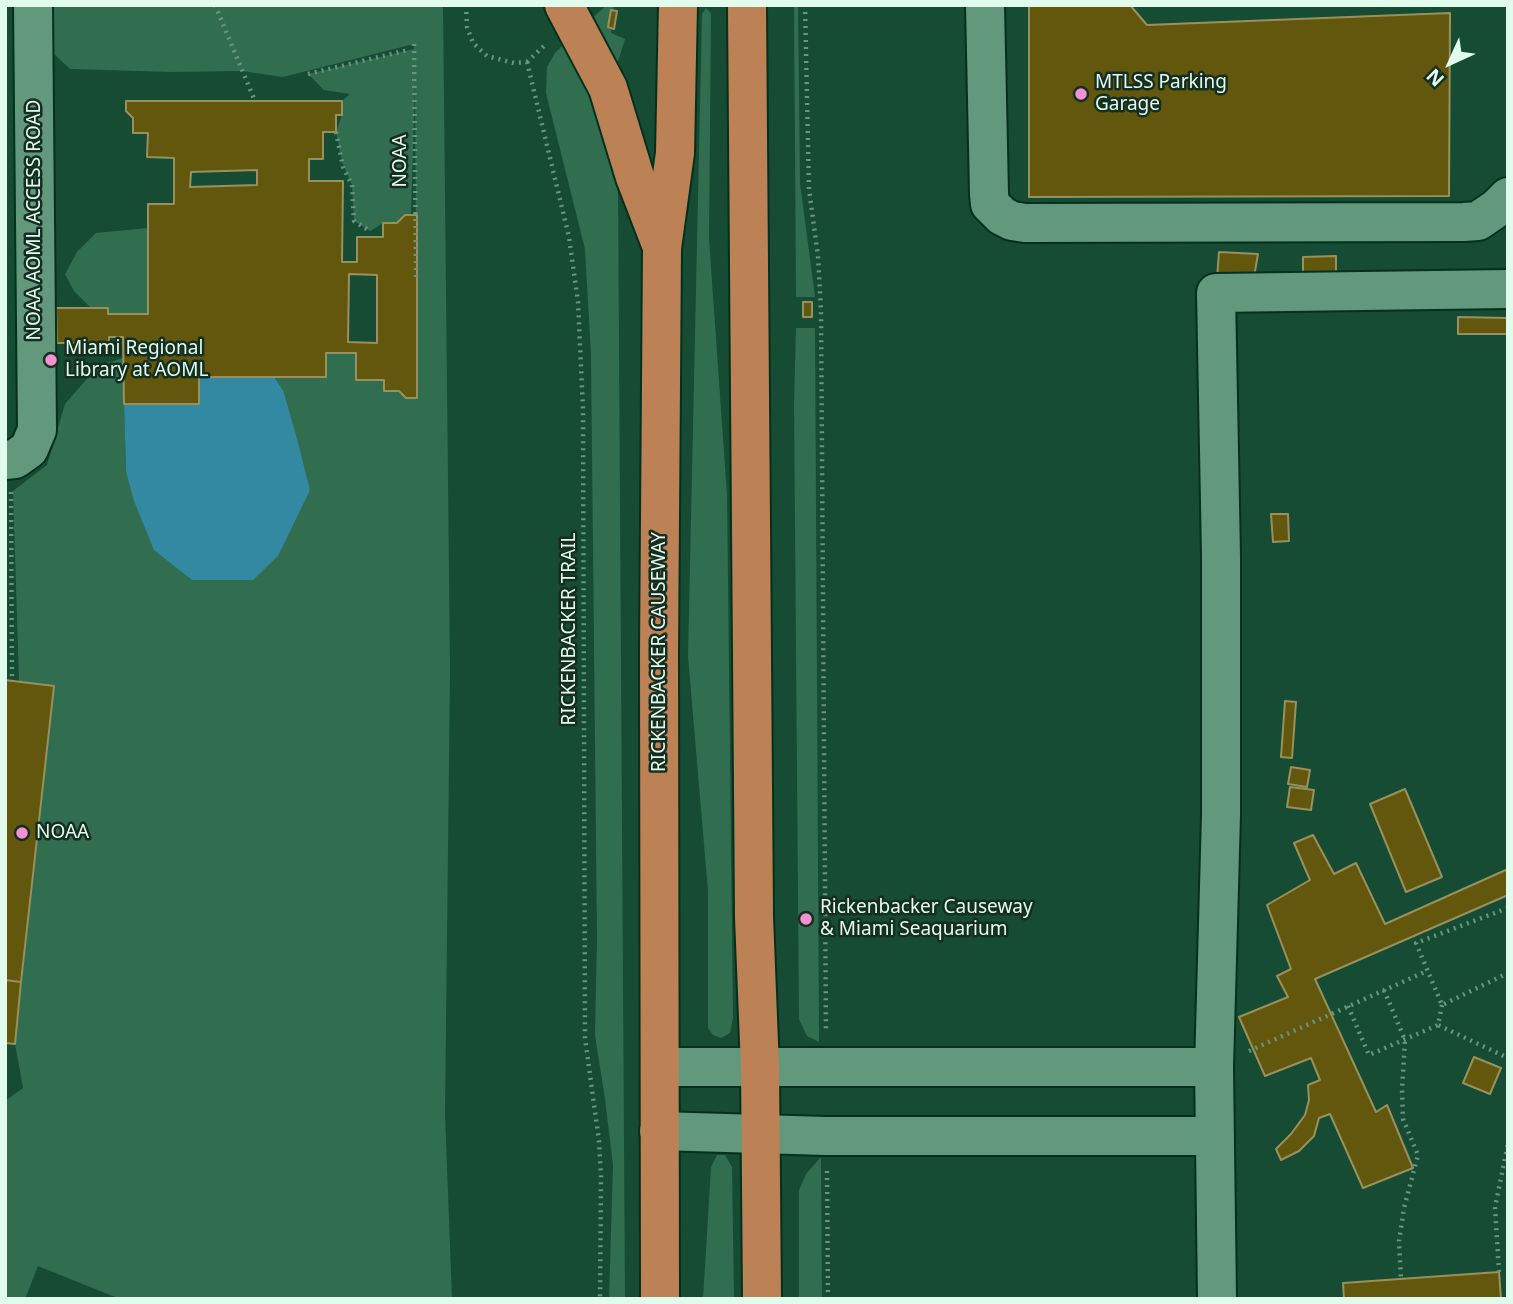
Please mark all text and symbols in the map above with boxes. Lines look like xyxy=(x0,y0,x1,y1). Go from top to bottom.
north arrow xyxy=(1415,28,1485,98)
text: N xyxy=(1421,63,1450,93)
place label: MTLSS Parking Garage xyxy=(1095,72,1227,116)
marker: MTLSS Parking Garage xyxy=(1073,86,1089,102)
street label: NOAA AOML ACCESS ROAD xyxy=(24,100,46,340)
street label: NOAA xyxy=(390,134,412,188)
place label: Miami Regional Library at AOML xyxy=(65,338,208,382)
marker: Miami Regional Library at AOML xyxy=(43,352,59,368)
street label: RICKENBACKER TRAIL xyxy=(559,532,581,726)
street label: RICKENBACKER CAUSEWAY xyxy=(649,532,671,772)
place label: NOAA xyxy=(36,822,89,844)
marker: NOAA xyxy=(14,825,30,841)
place label: Rickenbacker Causeway & Miami Seaquarium xyxy=(820,897,1033,941)
marker: Rickenbacker Causeway & Miami Seaquarium xyxy=(798,911,814,927)

